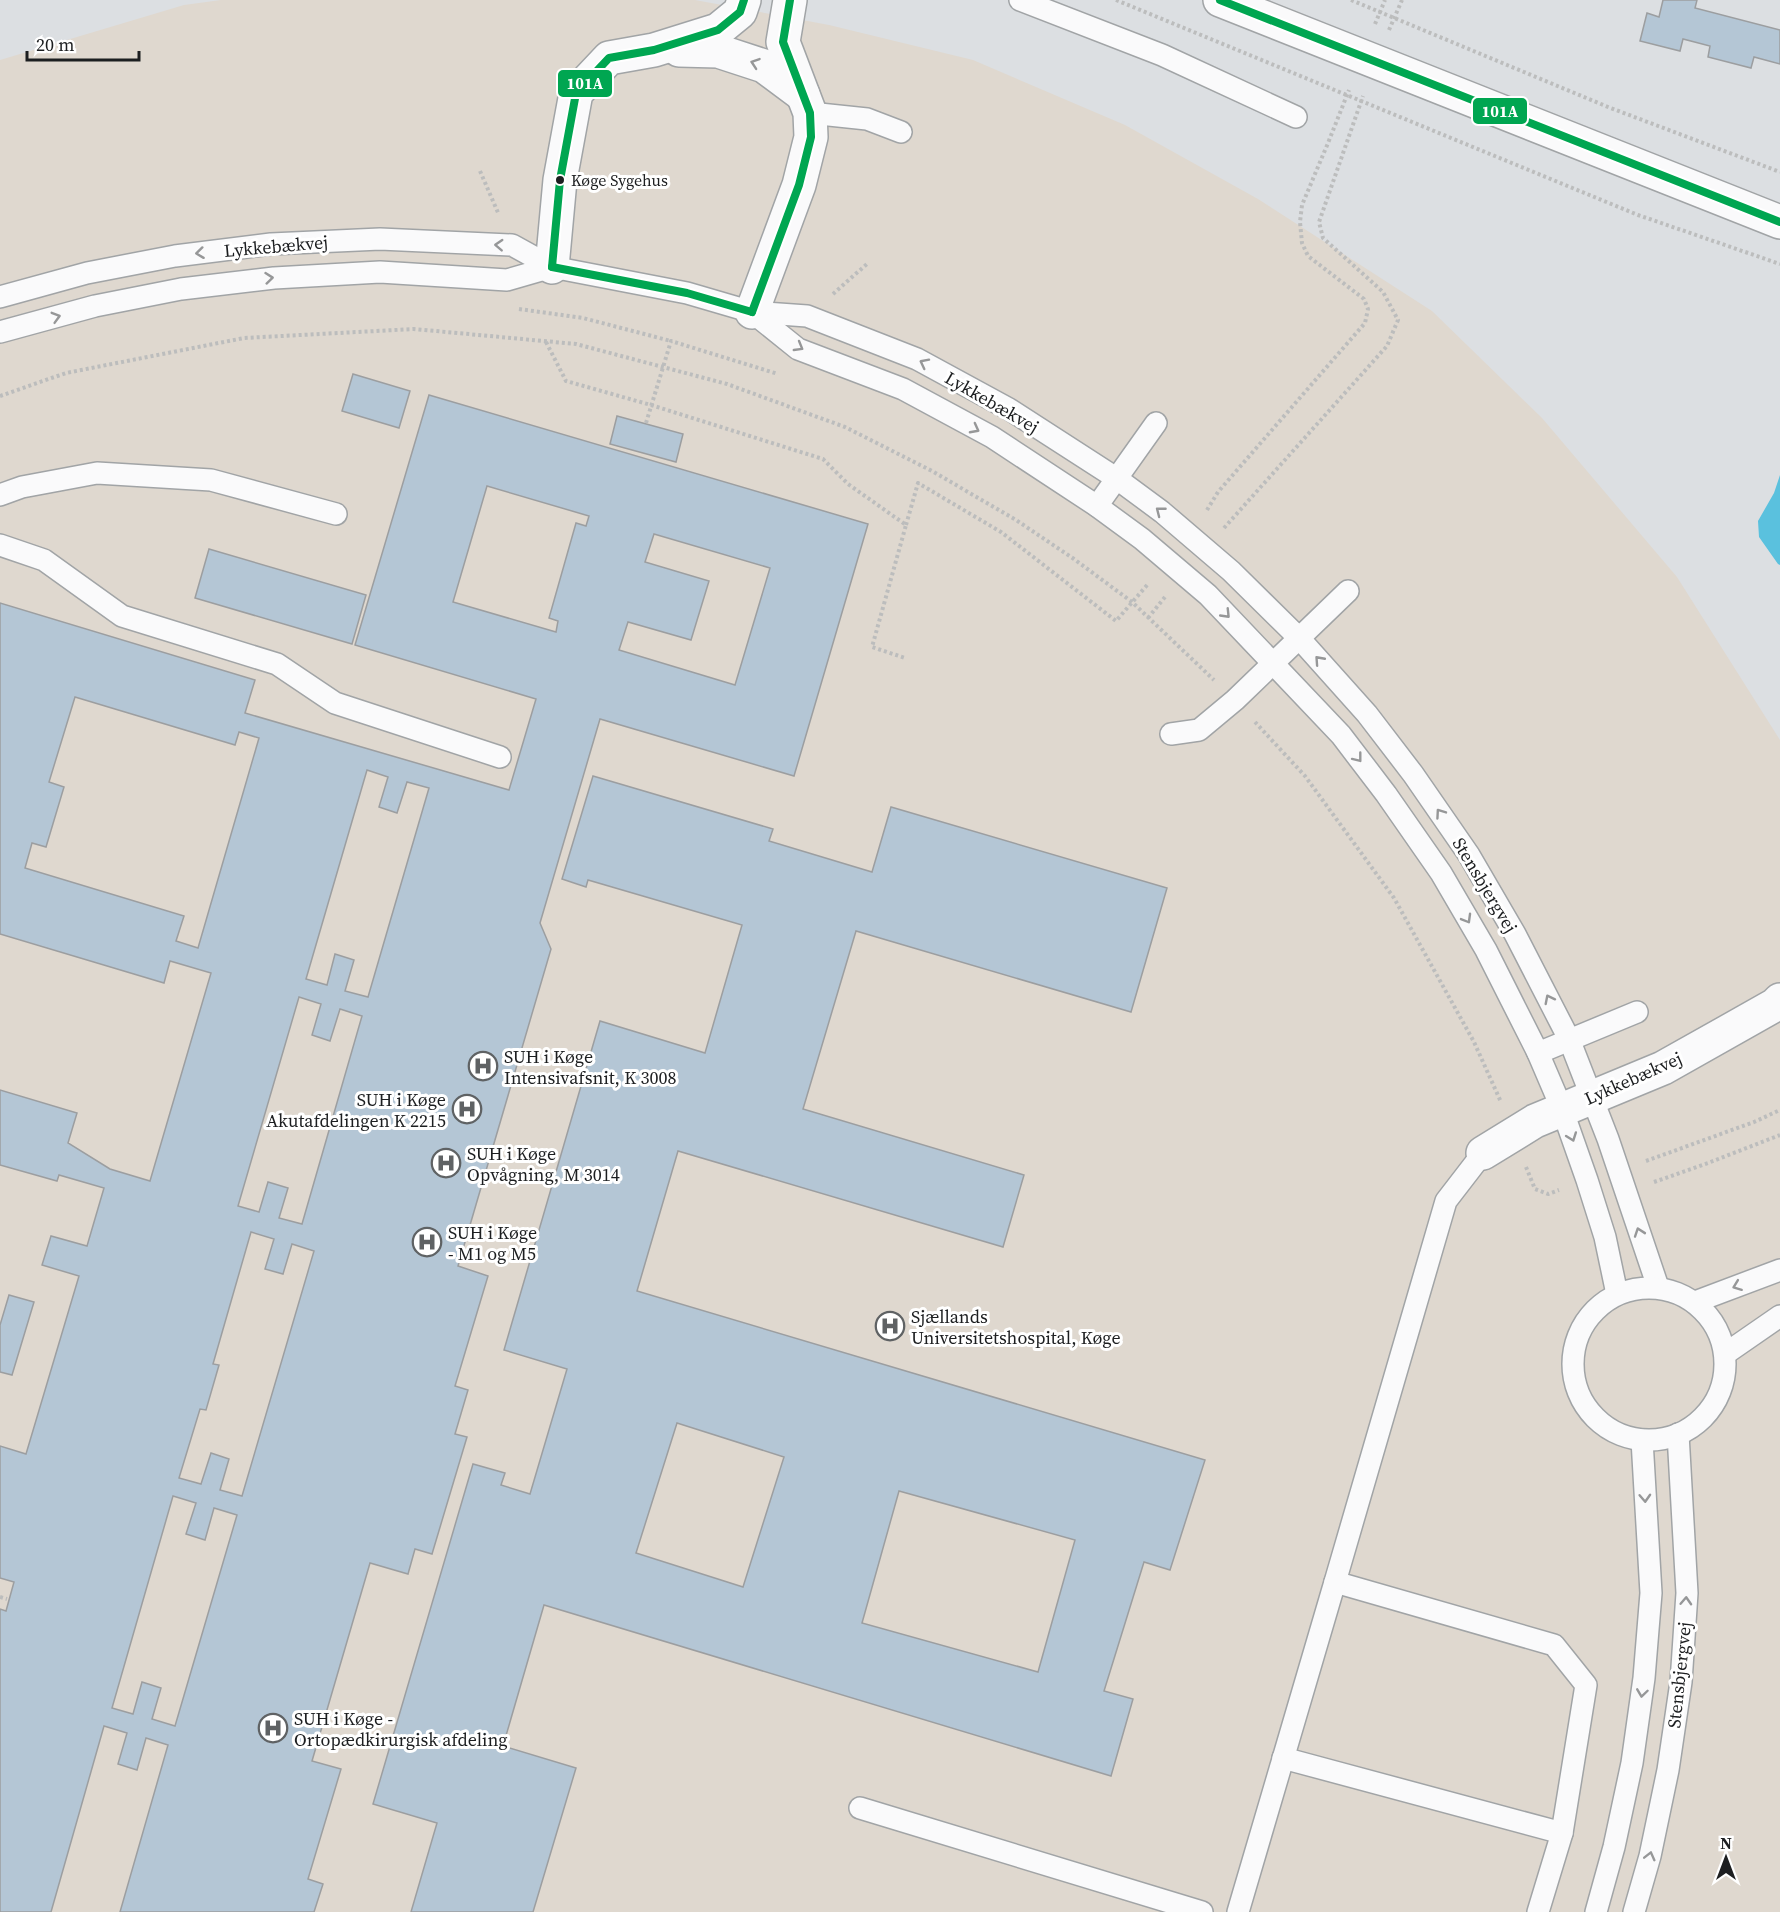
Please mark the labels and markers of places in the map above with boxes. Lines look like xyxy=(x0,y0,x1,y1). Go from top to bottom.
place label: Køge Sygehus xyxy=(571,169,668,191)
marker: Køge Sygehus xyxy=(554,174,566,186)
place label: SUH i Køge Intensivafsnit, K 3008 xyxy=(504,1044,676,1090)
hospital icon: SUH i Køge Intensivafsnit, K 3008 xyxy=(467,1050,499,1082)
place label: SUH i Køge Akutafdelingen K 2215 xyxy=(266,1087,446,1133)
hospital icon: SUH i Køge Akutafdelingen K 2215 xyxy=(451,1093,483,1125)
place label: SUH i Køge Opvågning, M 3014 xyxy=(467,1141,620,1187)
hospital icon: SUH i Køge Opvågning, M 3014 xyxy=(430,1147,462,1179)
place label: SUH i Køge - M1 og M5 xyxy=(448,1220,537,1266)
hospital icon: SUH i Køge - M1 og M5 xyxy=(411,1226,443,1258)
place label: Sjællands Universitetshospital, Køge xyxy=(911,1304,1121,1350)
hospital icon: Sjællands Universitetshospital, Køge xyxy=(874,1310,906,1342)
place label: SUH i Køge - Ortopædkirurgisk afdeling xyxy=(294,1706,508,1752)
hospital icon: SUH i Køge - Ortopædkirurgisk afdeling xyxy=(257,1712,289,1744)

